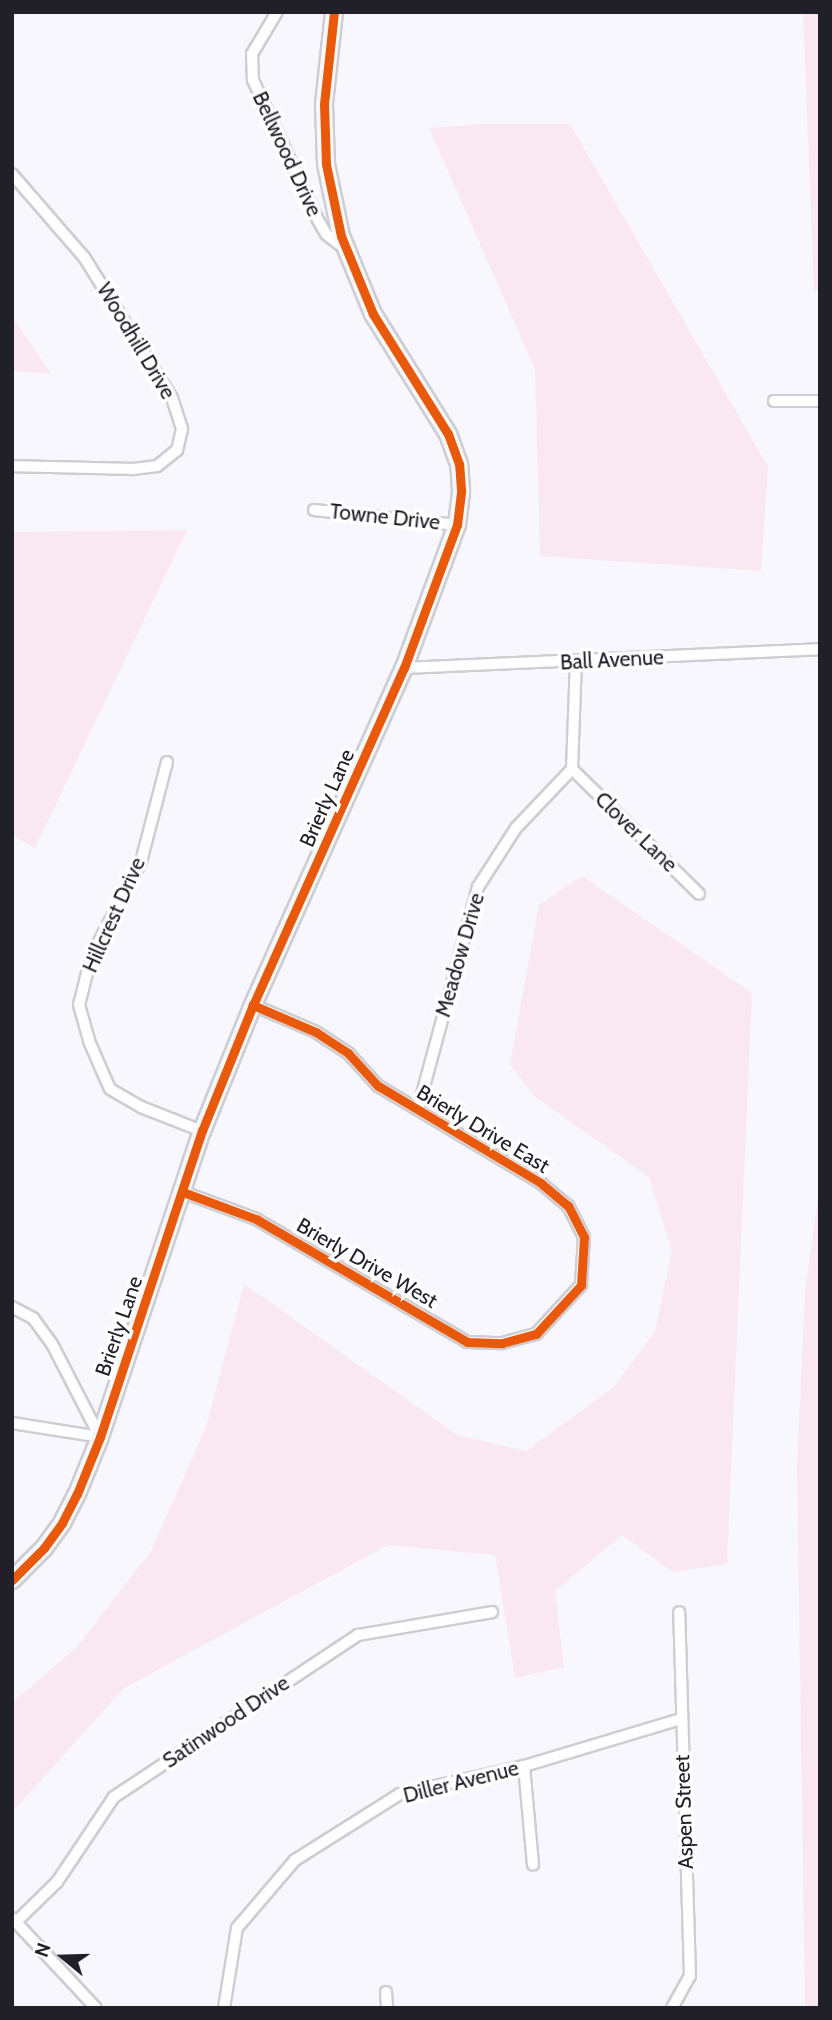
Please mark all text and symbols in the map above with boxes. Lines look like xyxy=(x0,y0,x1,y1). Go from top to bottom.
street label: Bellwood Drive xyxy=(247,88,327,220)
street label: Woodhill Drive xyxy=(91,278,181,404)
street label: Towne Drive xyxy=(329,499,441,535)
street label: Ball Avenue xyxy=(559,645,665,675)
street label: Brierly Lane xyxy=(294,745,360,851)
street label: Clover Lane xyxy=(590,787,682,877)
street label: Hillcrest Drive xyxy=(77,854,151,976)
street label: Meadow Drive xyxy=(430,890,490,1020)
street label: Brierly Drive East xyxy=(412,1079,554,1179)
street label: Brierly Drive West xyxy=(292,1212,442,1314)
street label: Brierly Lane xyxy=(90,1273,148,1379)
street label: Satinwood Drive xyxy=(158,1670,294,1774)
street label: Aspen Street xyxy=(669,1754,699,1870)
street label: Diller Avenue xyxy=(401,1755,521,1809)
north arrow xyxy=(28,1922,98,1992)
text: N xyxy=(30,1940,56,1960)

